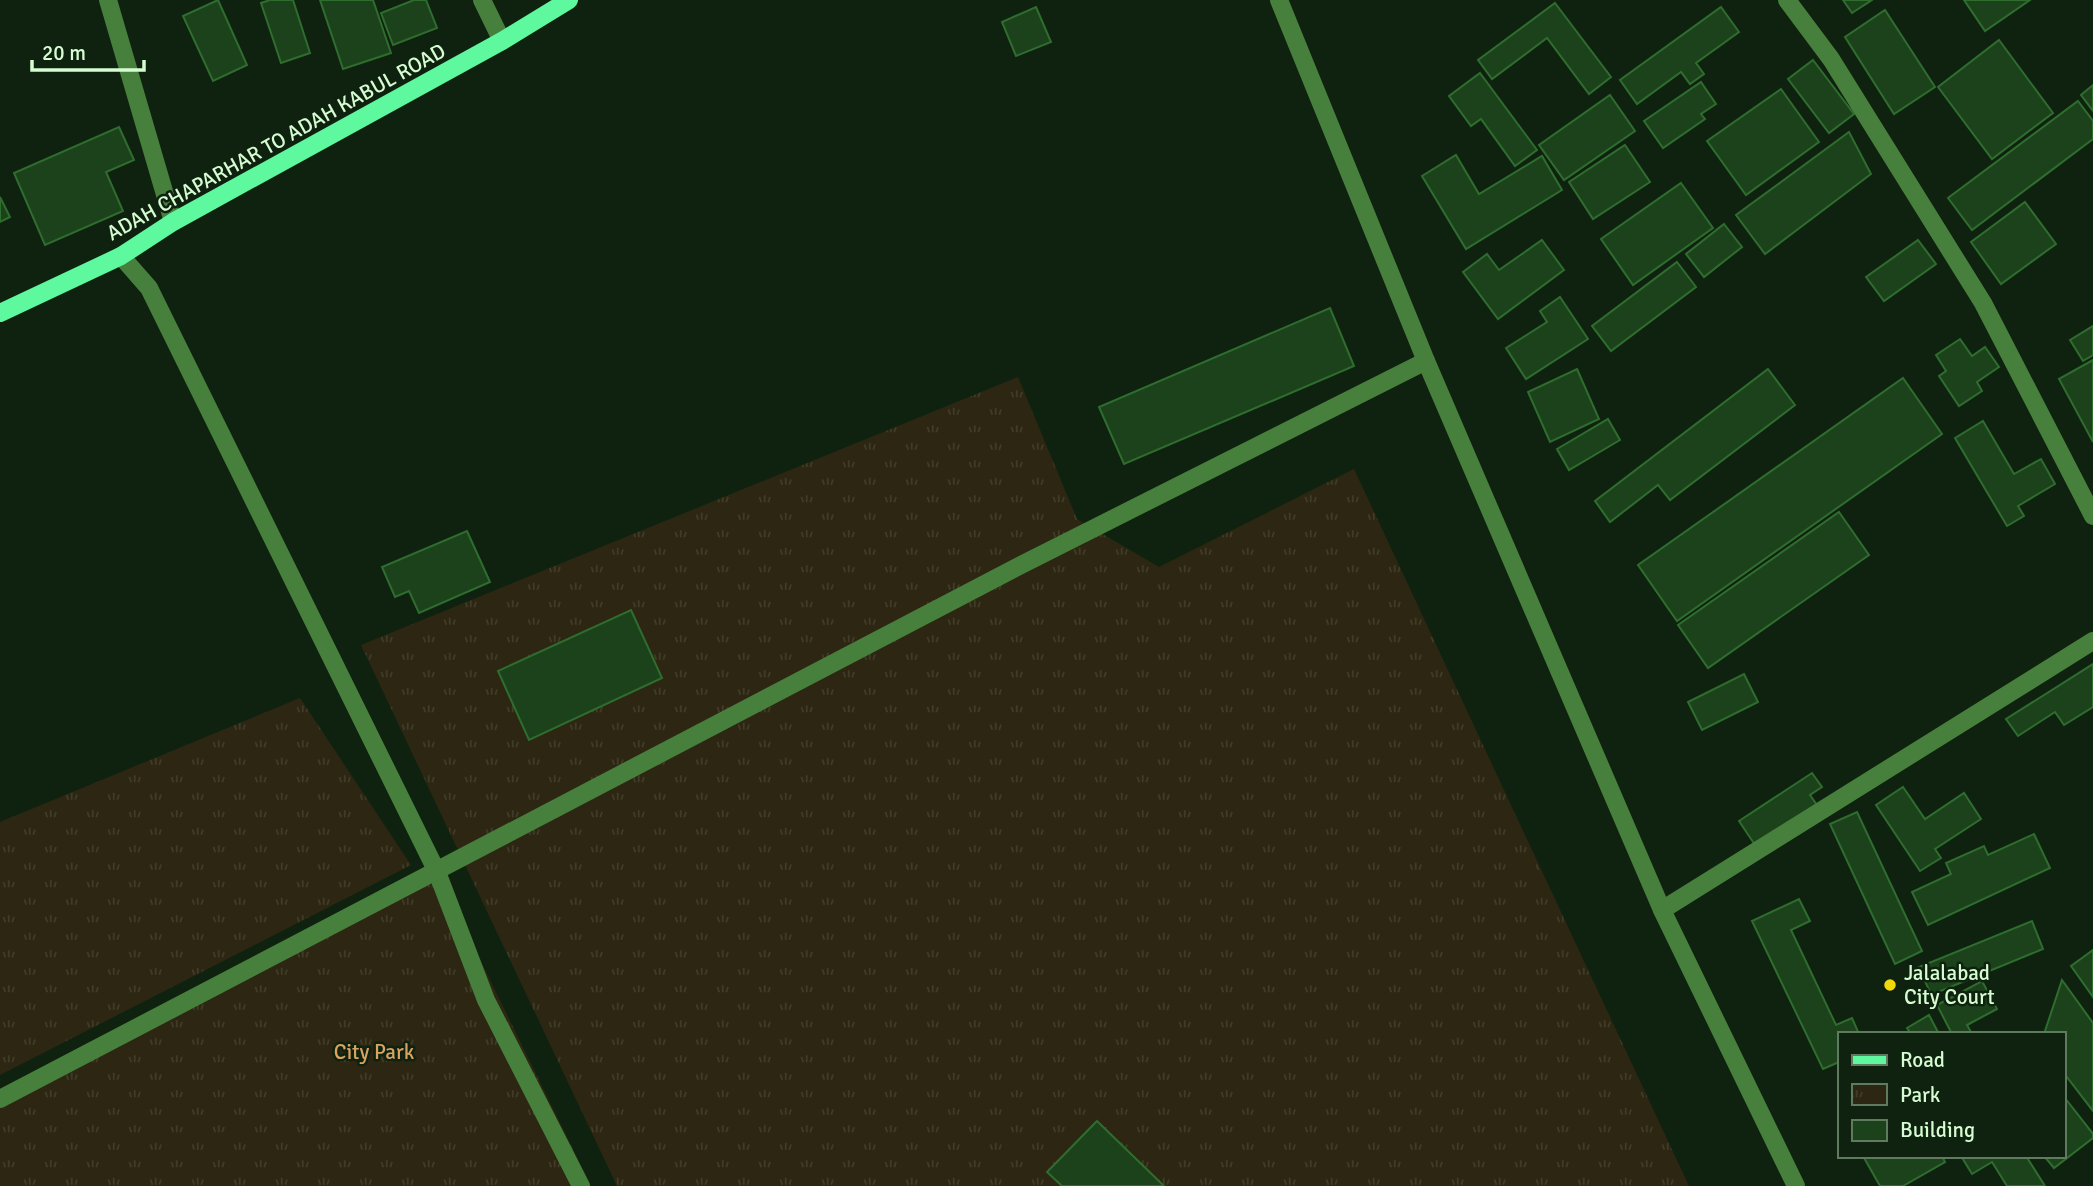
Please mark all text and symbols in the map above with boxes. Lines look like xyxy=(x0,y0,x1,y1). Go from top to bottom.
scale bar xyxy=(32,28,144,72)
street label: ADAH CHAPARHAR TO ADAH KABUL ROAD xyxy=(102,38,450,246)
text: 20 m xyxy=(42,40,86,66)
place label: Jalalabad City Court xyxy=(1904,960,1995,1010)
marker: Jalalabad City Court xyxy=(1882,977,1898,993)
legend xyxy=(1838,1032,2065,1158)
park label: City Park xyxy=(334,1039,415,1065)
text: Road xyxy=(1900,1047,1945,1073)
text: Park xyxy=(1900,1082,1941,1108)
text: Building xyxy=(1900,1117,1975,1143)

